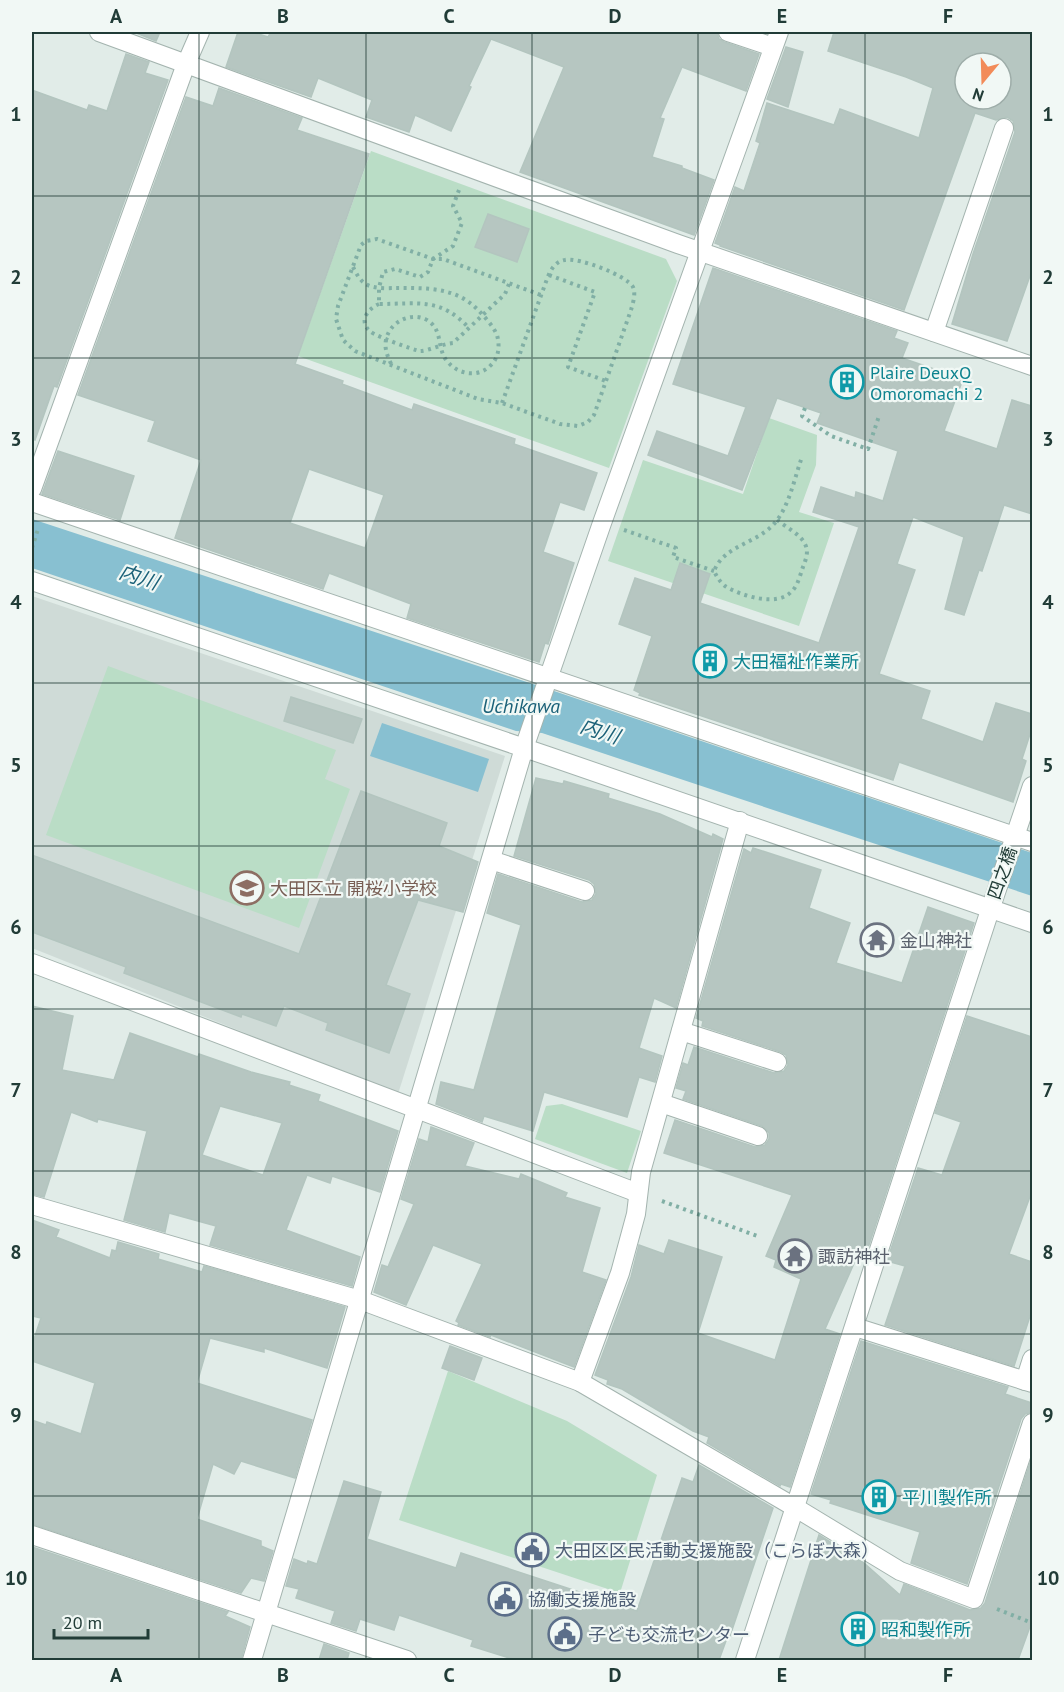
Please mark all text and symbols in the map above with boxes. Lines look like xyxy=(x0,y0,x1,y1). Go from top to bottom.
text: A xyxy=(110,3,123,29)
text: B xyxy=(277,3,289,29)
text: C xyxy=(443,3,455,29)
text: D xyxy=(609,3,622,29)
text: E xyxy=(777,3,787,29)
text: F xyxy=(943,3,953,29)
north arrow xyxy=(953,51,1013,111)
text: N xyxy=(970,84,986,106)
text: 1 xyxy=(10,101,22,127)
text: 1 xyxy=(1042,101,1054,127)
text: 2 xyxy=(10,264,22,290)
text: 2 xyxy=(1042,264,1054,290)
place label: Plaire DeuxQ Omoromachi 2 xyxy=(870,361,983,405)
building icon: Plaire DeuxQ Omoromachi 2 xyxy=(829,364,865,400)
text: 3 xyxy=(10,426,22,452)
text: 3 xyxy=(1042,426,1054,452)
water label: 内川 xyxy=(116,558,164,596)
text: 4 xyxy=(10,589,22,615)
text: 4 xyxy=(1042,589,1054,615)
building icon: 大田福祉作業所 xyxy=(692,643,728,679)
place label: 大田福祉作業所 xyxy=(733,650,859,673)
water label: Uchikawa xyxy=(482,693,560,719)
water label: 内川 xyxy=(577,712,625,750)
text: 5 xyxy=(10,752,22,778)
text: 5 xyxy=(1042,752,1054,778)
street label: 四之橋 xyxy=(982,844,1022,902)
school or university icon: 大田区立 開桜小学校 xyxy=(229,870,265,906)
place label: 大田区立 開桜小学校 xyxy=(270,877,437,900)
text: 6 xyxy=(10,914,22,940)
text: 6 xyxy=(1042,914,1054,940)
temple icon: 金山神社 xyxy=(859,922,895,958)
place label: 金山神社 xyxy=(900,929,972,952)
text: 7 xyxy=(10,1077,22,1103)
text: 7 xyxy=(1042,1077,1054,1103)
temple icon: 諏訪神社 xyxy=(777,1238,813,1274)
text: 8 xyxy=(10,1239,22,1265)
text: 8 xyxy=(1042,1239,1054,1265)
place label: 諏訪神社 xyxy=(818,1245,890,1268)
text: 9 xyxy=(10,1402,22,1428)
text: 9 xyxy=(1042,1402,1054,1428)
building icon: 平川製作所 xyxy=(861,1479,897,1515)
place label: 平川製作所 xyxy=(902,1486,992,1509)
public building icon: 大田区区民活動支援施設（こらぼ大森） xyxy=(514,1532,550,1568)
place label: 大田区区民活動支援施設（こらぼ大森） xyxy=(555,1539,879,1562)
text: 10 xyxy=(5,1565,27,1591)
text: 10 xyxy=(1037,1565,1059,1591)
public building icon: 協働支援施設 xyxy=(487,1581,523,1617)
place label: 協働支援施設 xyxy=(528,1588,636,1611)
scale bar xyxy=(54,1602,148,1640)
text: 20 m xyxy=(63,1611,102,1634)
building icon: 昭和製作所 xyxy=(840,1611,876,1647)
public building icon: 子ども交流センター xyxy=(547,1616,583,1652)
place label: 昭和製作所 xyxy=(881,1618,971,1641)
place label: 子ども交流センター xyxy=(588,1623,750,1646)
text: A xyxy=(110,1662,123,1688)
text: B xyxy=(277,1662,289,1688)
text: C xyxy=(443,1662,455,1688)
text: D xyxy=(609,1662,622,1688)
text: E xyxy=(777,1662,787,1688)
text: F xyxy=(943,1662,953,1688)

